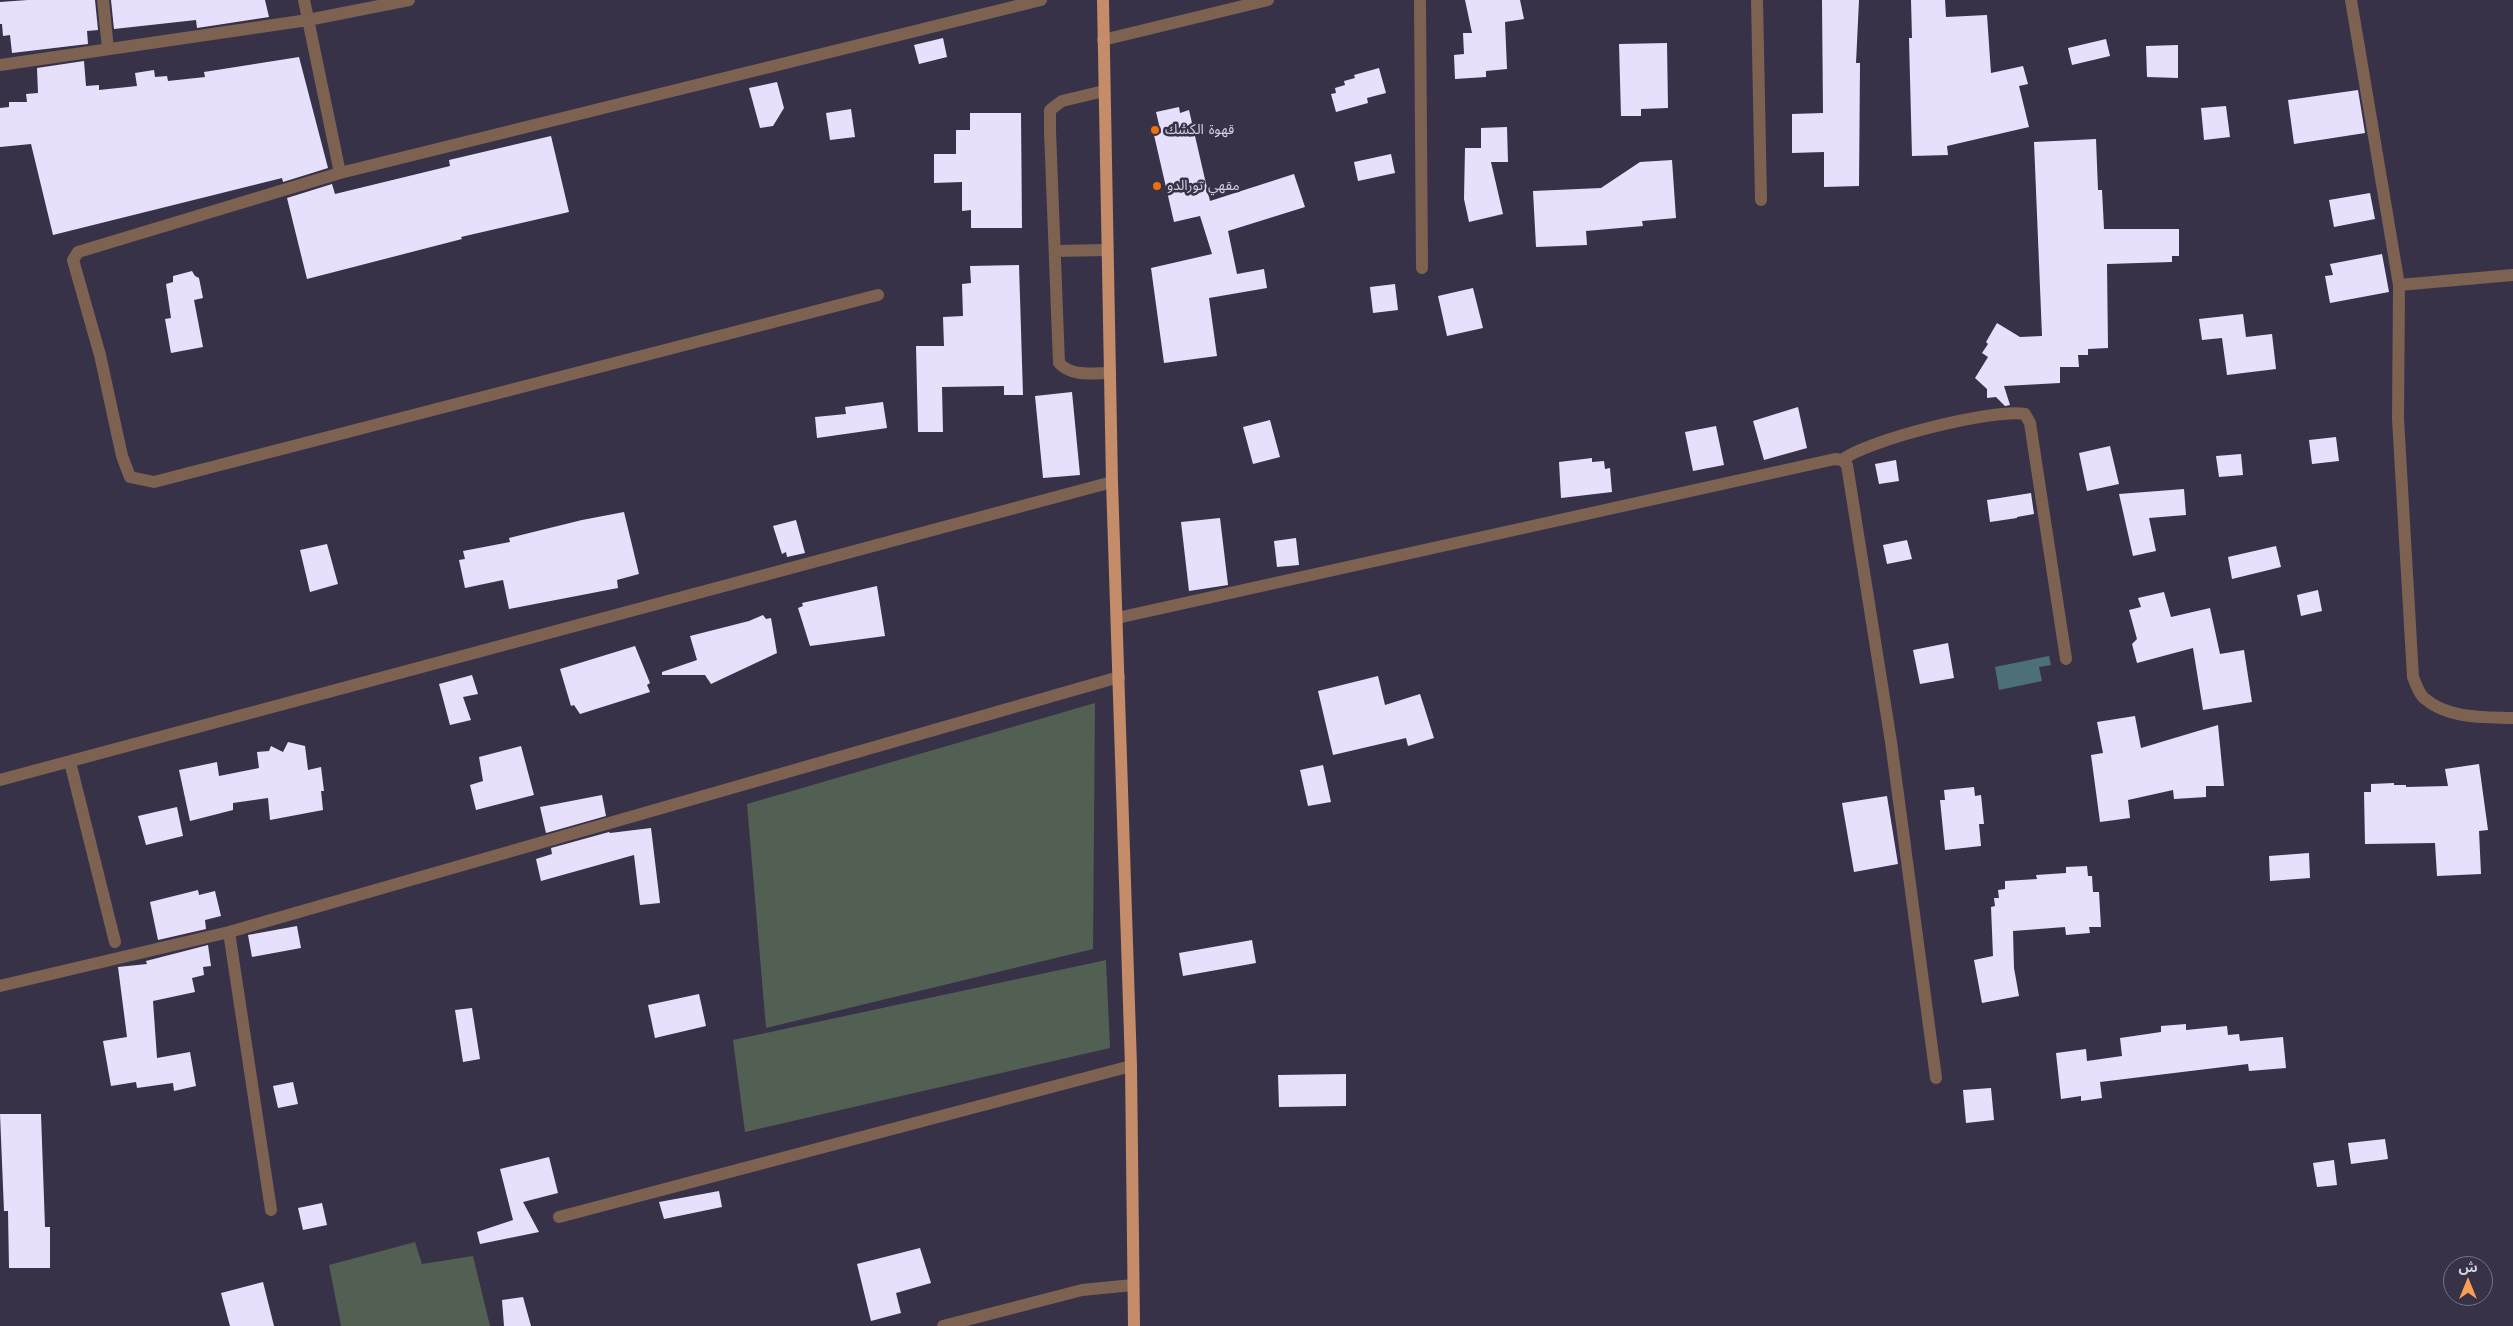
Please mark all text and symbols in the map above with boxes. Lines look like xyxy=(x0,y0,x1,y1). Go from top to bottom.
place label: قهوة الكشك xyxy=(1165,122,1234,138)
marker: قهوة الكشك xyxy=(1149,124,1161,136)
place label: مقهي تورالدو xyxy=(1167,178,1240,194)
marker: مقهي تورالدو xyxy=(1151,180,1163,192)
north arrow xyxy=(2443,1256,2493,1306)
text: ش xyxy=(2458,1259,2478,1275)

